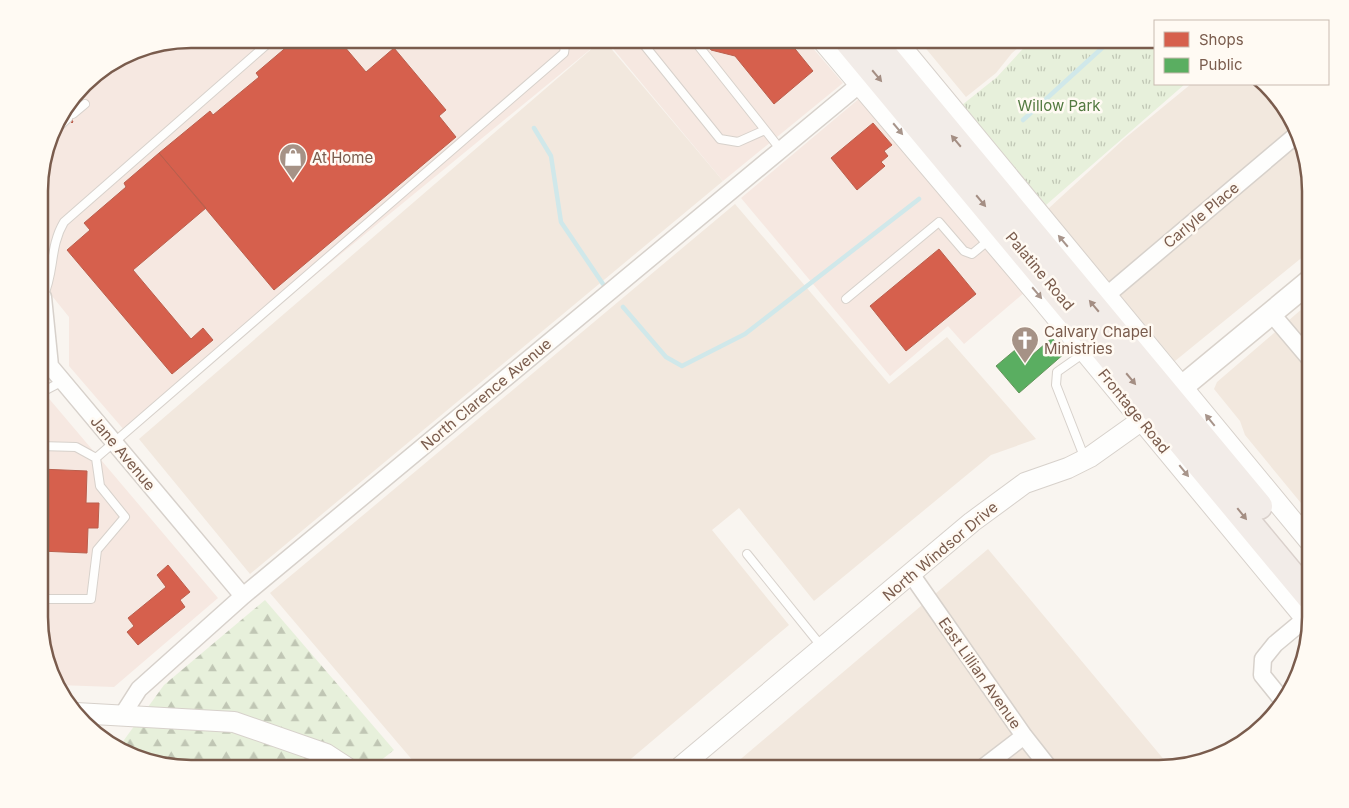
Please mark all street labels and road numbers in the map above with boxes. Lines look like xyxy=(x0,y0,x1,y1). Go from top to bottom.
street label: Carlyle Place xyxy=(1159,178,1243,252)
street label: Palatine Road xyxy=(1002,228,1078,314)
street label: North Clarence Avenue xyxy=(417,334,555,454)
street label: Frontage Road xyxy=(1094,365,1174,457)
street label: Jane Avenue xyxy=(86,412,160,494)
street label: North Windsor Drive xyxy=(878,497,1002,605)
street label: East Lillian Avenue xyxy=(934,614,1026,732)

